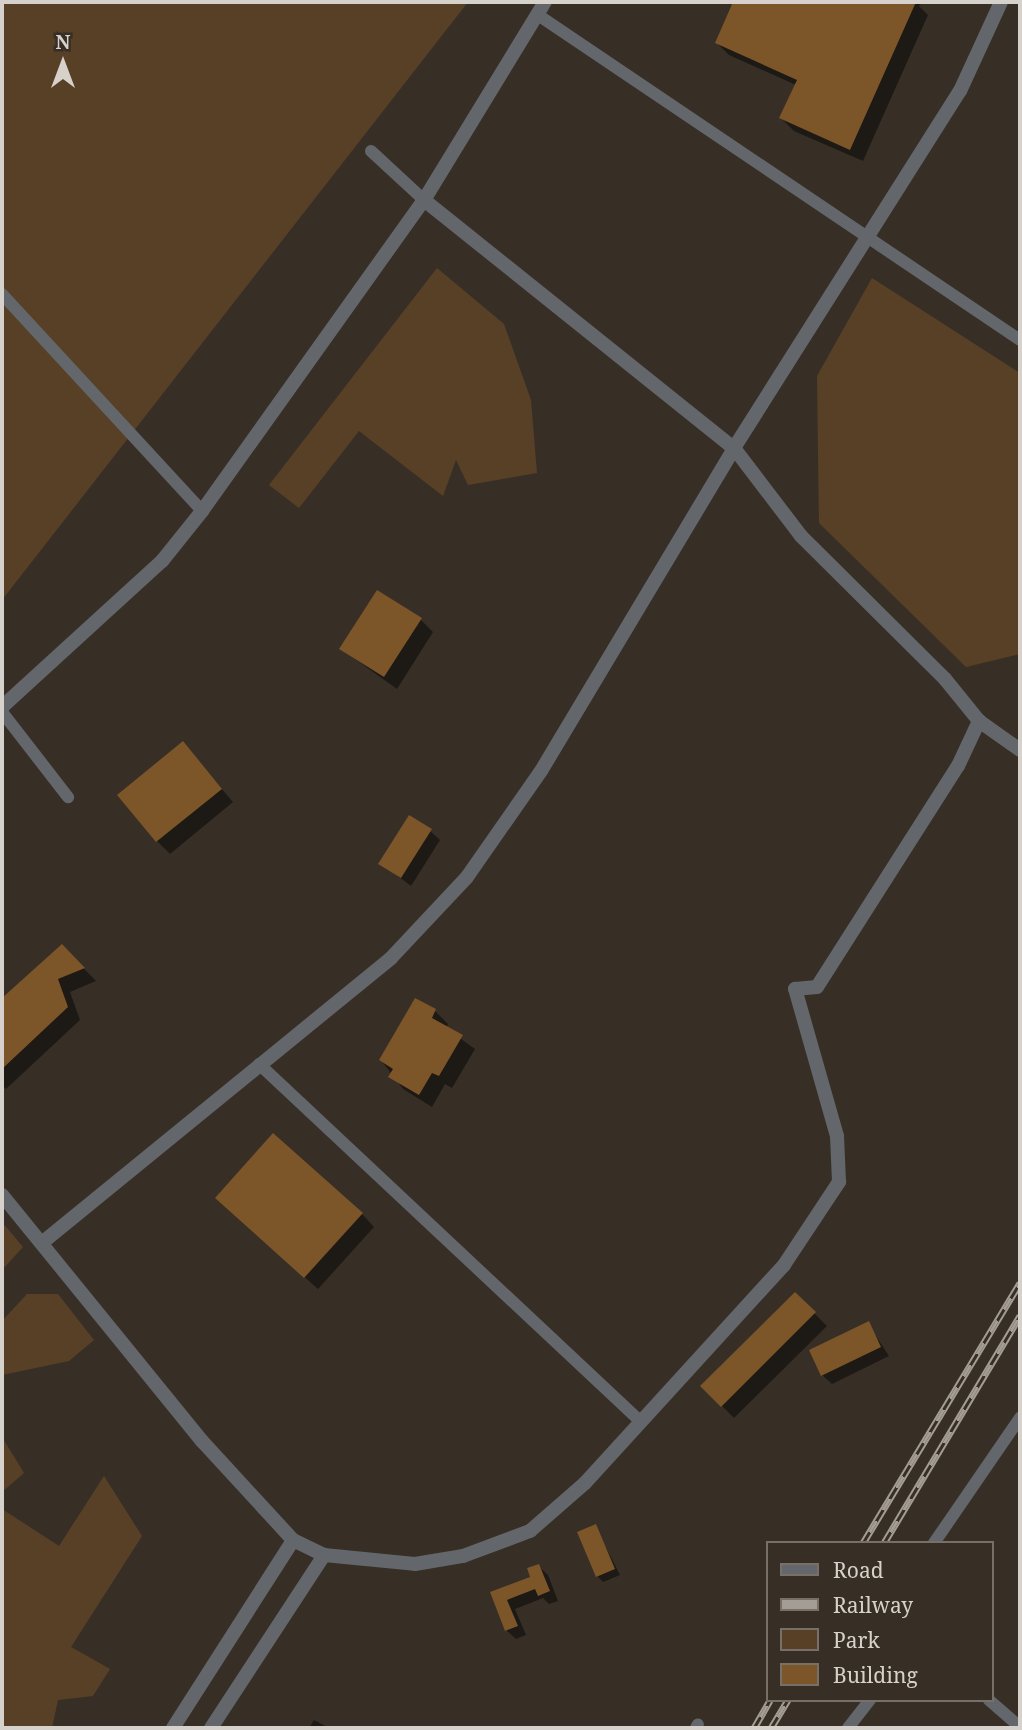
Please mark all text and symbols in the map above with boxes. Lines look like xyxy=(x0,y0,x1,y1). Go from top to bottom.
north arrow xyxy=(28,28,98,98)
text: N xyxy=(56,29,70,55)
legend xyxy=(766,1541,994,1702)
text: Road xyxy=(833,1556,884,1584)
text: Railway xyxy=(833,1591,913,1619)
text: Park xyxy=(833,1626,880,1654)
text: Building xyxy=(833,1661,918,1689)

